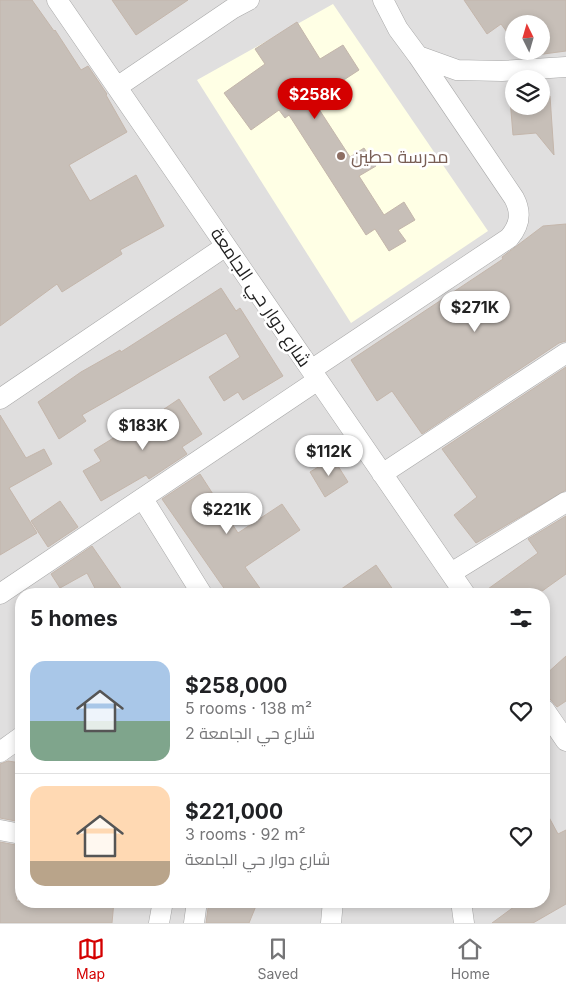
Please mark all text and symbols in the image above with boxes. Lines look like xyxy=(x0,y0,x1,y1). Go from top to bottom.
north arrow xyxy=(505,15,550,60)
map controls xyxy=(505,15,550,115)
button: layers xyxy=(505,70,550,115)
pin: $258K xyxy=(280,78,350,120)
text: $258K xyxy=(289,84,341,104)
place label: مدرسة حطين xyxy=(351,146,449,168)
marker: مدرسة حطين xyxy=(335,150,347,162)
street label: شارع دوار حي الجامعة xyxy=(203,223,315,373)
pin: $271K xyxy=(440,290,510,333)
text: $271K xyxy=(451,297,499,317)
pin: $183K xyxy=(108,408,178,451)
text: $183K xyxy=(118,415,168,435)
pin: $112K xyxy=(294,434,364,477)
text: $112K xyxy=(306,441,352,461)
pin: $221K xyxy=(192,492,262,535)
text: $221K xyxy=(202,499,252,519)
icon: filters xyxy=(507,604,535,632)
text: 5 homes xyxy=(30,606,118,631)
text: $258,000 xyxy=(185,673,288,698)
icon: home xyxy=(70,681,130,741)
icon: heart xyxy=(507,697,535,725)
text: 5 rooms · 138 m² xyxy=(185,698,312,718)
text: شارع حي الجامعة 2 xyxy=(185,723,315,743)
text: $221,000 xyxy=(185,799,283,824)
icon: home xyxy=(70,806,130,866)
icon: heart xyxy=(507,822,535,850)
text: 3 rooms · 92 m² xyxy=(185,824,306,844)
text: شارع دوار حي الجامعة xyxy=(185,849,330,869)
tab: Map xyxy=(76,935,105,982)
tab: Saved xyxy=(257,935,298,982)
tab: Home xyxy=(451,935,490,982)

